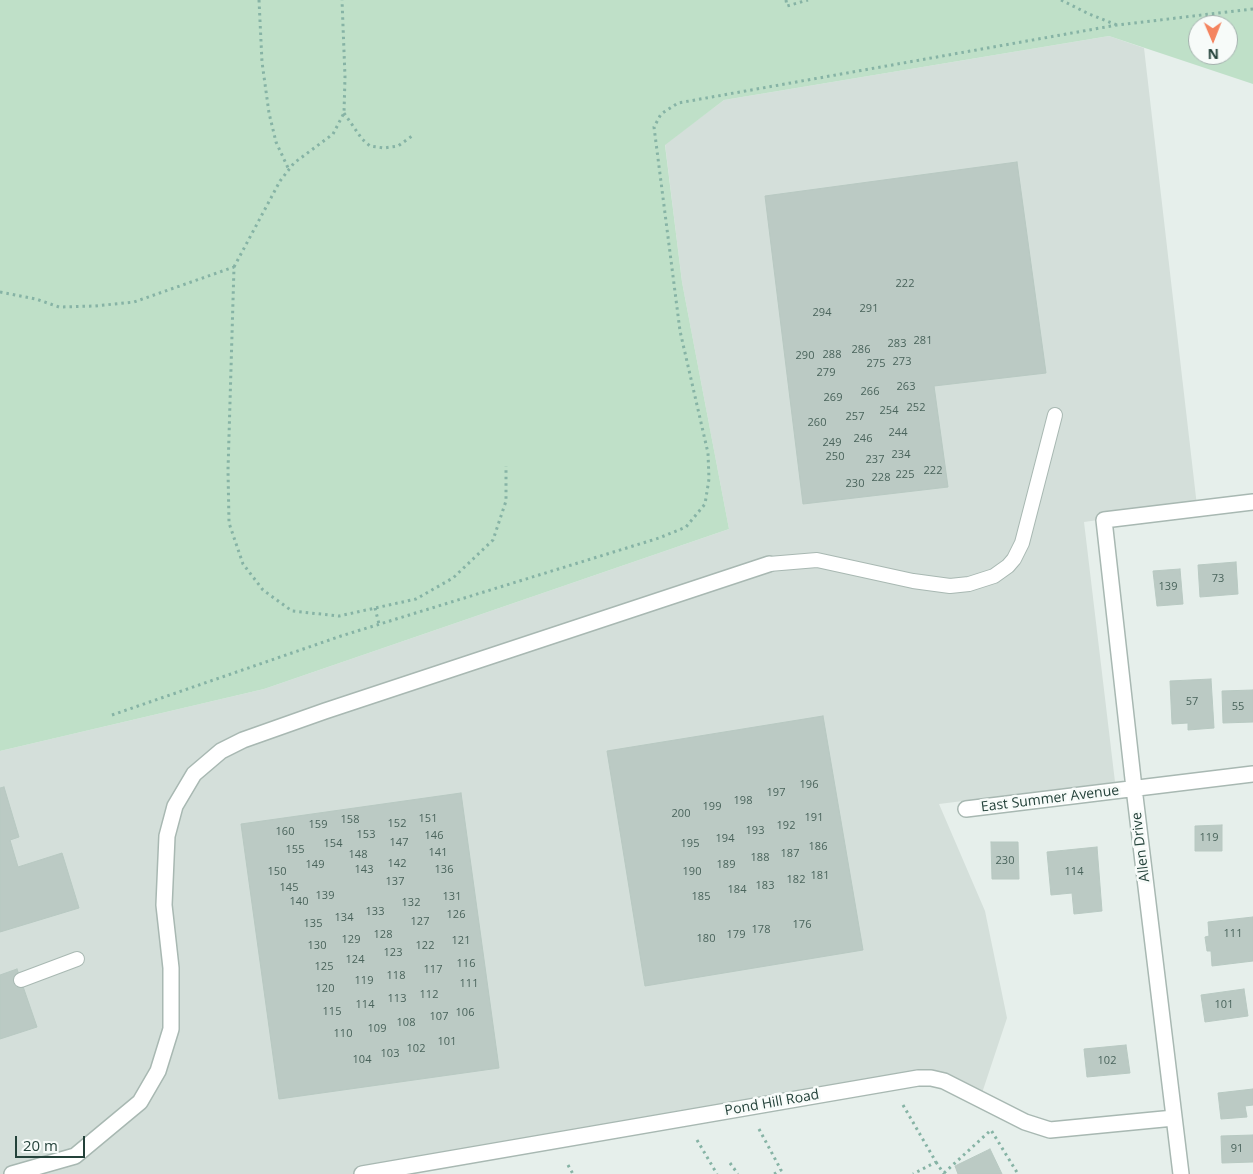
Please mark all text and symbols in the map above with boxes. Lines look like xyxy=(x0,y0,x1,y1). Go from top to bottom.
north arrow xyxy=(1188,15,1238,65)
text: N xyxy=(1207,45,1219,64)
house number: 222 xyxy=(896,277,914,291)
house number: 291 xyxy=(860,302,878,316)
house number: 294 xyxy=(813,306,831,320)
house number: 281 xyxy=(914,334,932,348)
house number: 283 xyxy=(888,337,906,351)
house number: 286 xyxy=(852,343,870,357)
house number: 288 xyxy=(823,348,841,362)
house number: 290 xyxy=(796,349,814,363)
house number: 273 xyxy=(893,355,911,369)
house number: 275 xyxy=(867,357,885,371)
house number: 279 xyxy=(817,366,835,380)
house number: 263 xyxy=(897,380,915,394)
house number: 266 xyxy=(861,385,879,399)
house number: 269 xyxy=(824,391,842,405)
house number: 252 xyxy=(907,401,925,415)
house number: 254 xyxy=(880,404,898,418)
house number: 257 xyxy=(846,410,864,424)
house number: 260 xyxy=(808,416,826,430)
house number: 244 xyxy=(889,426,907,440)
house number: 246 xyxy=(854,432,872,446)
house number: 249 xyxy=(823,436,841,450)
house number: 234 xyxy=(892,448,910,462)
house number: 250 xyxy=(826,450,844,464)
house number: 237 xyxy=(866,453,884,467)
house number: 222 xyxy=(924,464,942,478)
house number: 225 xyxy=(896,468,914,482)
house number: 228 xyxy=(872,471,890,485)
house number: 230 xyxy=(846,477,864,491)
house number: 73 xyxy=(1212,572,1224,586)
house number: 139 xyxy=(1159,580,1177,594)
house number: 57 xyxy=(1186,695,1198,709)
house number: 55 xyxy=(1232,700,1244,714)
house number: 196 xyxy=(800,778,818,792)
street label: East Summer Avenue xyxy=(980,782,1120,816)
house number: 197 xyxy=(767,786,785,800)
house number: 198 xyxy=(734,794,752,808)
house number: 199 xyxy=(703,800,721,814)
house number: 200 xyxy=(672,807,690,821)
house number: 191 xyxy=(805,811,823,825)
street label: Allen Drive xyxy=(1128,811,1154,883)
house number: 151 xyxy=(419,812,437,826)
house number: 158 xyxy=(341,813,359,827)
house number: 152 xyxy=(388,817,406,831)
house number: 159 xyxy=(309,818,327,832)
house number: 192 xyxy=(777,819,795,833)
house number: 193 xyxy=(746,824,764,838)
house number: 160 xyxy=(276,825,294,839)
house number: 153 xyxy=(357,828,375,842)
house number: 146 xyxy=(425,829,443,843)
house number: 119 xyxy=(1200,831,1218,845)
house number: 194 xyxy=(716,832,734,846)
house number: 147 xyxy=(390,836,408,850)
house number: 154 xyxy=(324,837,342,851)
house number: 195 xyxy=(681,837,699,851)
house number: 186 xyxy=(809,840,827,854)
house number: 155 xyxy=(286,843,304,857)
house number: 141 xyxy=(429,846,447,860)
house number: 187 xyxy=(781,847,799,861)
house number: 148 xyxy=(349,848,367,862)
house number: 188 xyxy=(751,851,769,865)
house number: 230 xyxy=(996,854,1014,868)
house number: 142 xyxy=(388,857,406,871)
house number: 149 xyxy=(306,858,324,872)
house number: 189 xyxy=(717,858,735,872)
house number: 143 xyxy=(355,863,373,877)
house number: 136 xyxy=(435,863,453,877)
house number: 150 xyxy=(268,865,286,879)
house number: 190 xyxy=(683,865,701,879)
house number: 114 xyxy=(1065,865,1083,879)
house number: 181 xyxy=(811,869,829,883)
house number: 182 xyxy=(787,873,805,887)
house number: 137 xyxy=(386,875,404,889)
house number: 183 xyxy=(756,879,774,893)
house number: 145 xyxy=(280,881,298,895)
house number: 184 xyxy=(728,883,746,897)
house number: 139 xyxy=(316,889,334,903)
house number: 131 xyxy=(443,890,461,904)
house number: 185 xyxy=(692,890,710,904)
house number: 140 xyxy=(290,895,308,909)
house number: 132 xyxy=(402,896,420,910)
house number: 133 xyxy=(366,905,384,919)
house number: 126 xyxy=(447,908,465,922)
house number: 134 xyxy=(335,911,353,925)
house number: 127 xyxy=(411,915,429,929)
house number: 135 xyxy=(304,917,322,931)
house number: 176 xyxy=(793,918,811,932)
house number: 178 xyxy=(752,923,770,937)
house number: 111 xyxy=(1224,927,1242,941)
house number: 128 xyxy=(374,928,392,942)
house number: 179 xyxy=(727,928,745,942)
house number: 180 xyxy=(697,932,715,946)
house number: 129 xyxy=(342,933,360,947)
house number: 121 xyxy=(452,934,470,948)
house number: 130 xyxy=(308,939,326,953)
house number: 122 xyxy=(416,939,434,953)
house number: 123 xyxy=(384,946,402,960)
house number: 124 xyxy=(346,953,364,967)
house number: 116 xyxy=(457,957,475,971)
house number: 125 xyxy=(315,960,333,974)
house number: 117 xyxy=(424,963,442,977)
house number: 118 xyxy=(387,969,405,983)
house number: 119 xyxy=(355,974,373,988)
house number: 111 xyxy=(460,977,478,991)
house number: 120 xyxy=(316,982,334,996)
house number: 112 xyxy=(420,988,438,1002)
house number: 113 xyxy=(388,992,406,1006)
house number: 114 xyxy=(356,998,374,1012)
house number: 101 xyxy=(1215,998,1233,1012)
house number: 115 xyxy=(323,1005,341,1019)
house number: 106 xyxy=(456,1006,474,1020)
house number: 107 xyxy=(430,1010,448,1024)
house number: 108 xyxy=(397,1016,415,1030)
house number: 109 xyxy=(368,1022,386,1036)
house number: 110 xyxy=(334,1027,352,1041)
house number: 101 xyxy=(438,1035,456,1049)
house number: 102 xyxy=(407,1042,425,1056)
house number: 103 xyxy=(381,1047,399,1061)
house number: 104 xyxy=(353,1053,371,1067)
house number: 102 xyxy=(1098,1054,1116,1068)
street label: Pond Hill Road xyxy=(723,1086,821,1120)
scale bar xyxy=(18,1126,88,1158)
text: 20 m xyxy=(23,1135,58,1155)
house number: 91 xyxy=(1231,1142,1243,1156)

